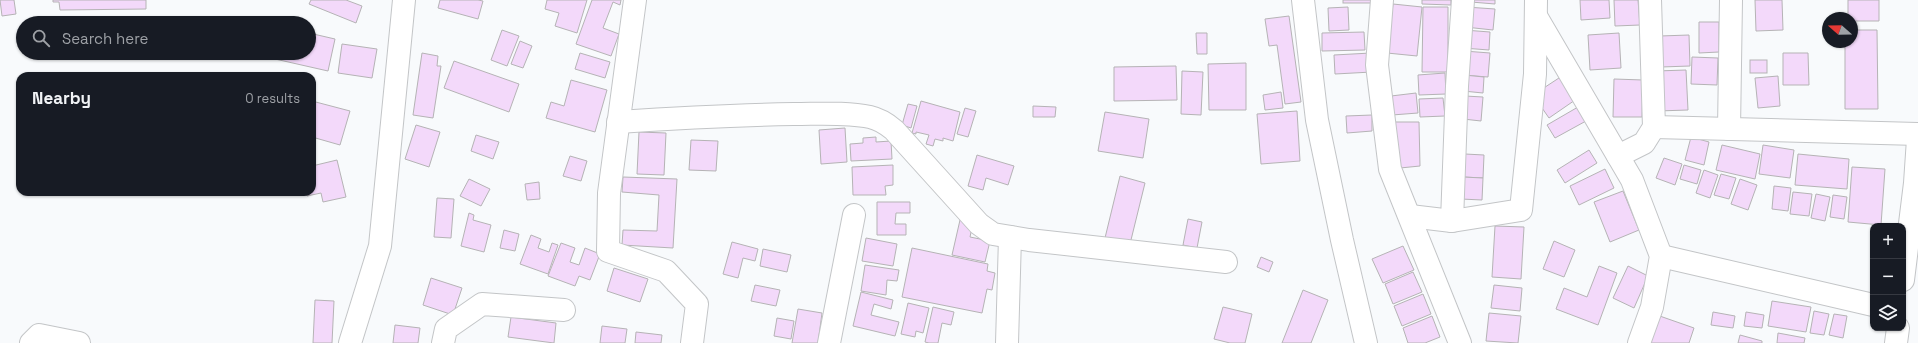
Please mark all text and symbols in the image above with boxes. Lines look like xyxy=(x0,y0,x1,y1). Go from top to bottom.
north arrow xyxy=(1822,12,1858,48)
search box xyxy=(16,16,316,60)
icon: search xyxy=(30,27,52,49)
text: Search here xyxy=(62,29,148,48)
text: Nearby xyxy=(32,87,91,109)
text: 0 results xyxy=(245,90,300,107)
map controls xyxy=(1870,223,1906,331)
button: + xyxy=(1870,223,1906,259)
button: − xyxy=(1870,259,1906,295)
button: layers xyxy=(1870,295,1906,331)

